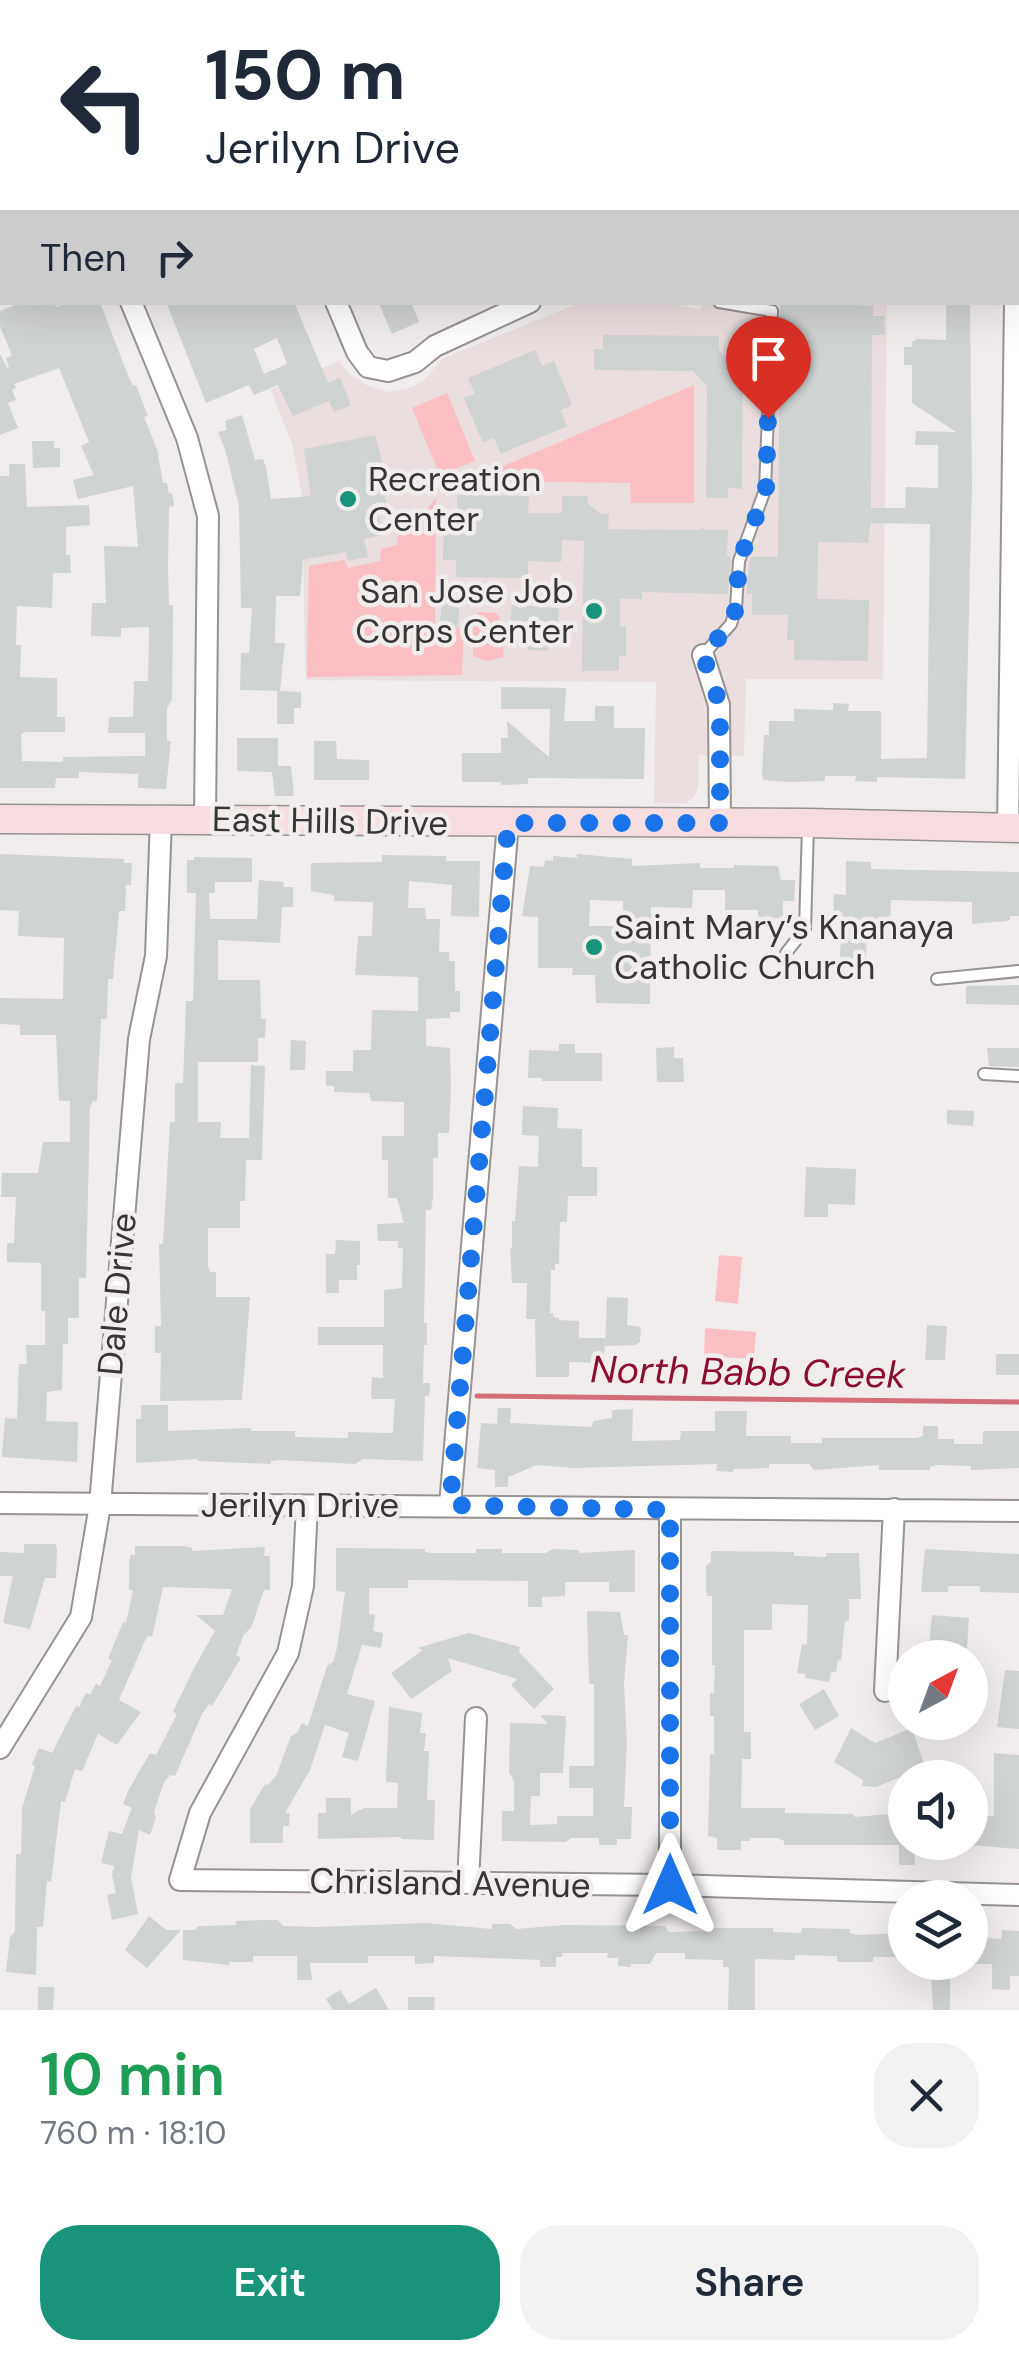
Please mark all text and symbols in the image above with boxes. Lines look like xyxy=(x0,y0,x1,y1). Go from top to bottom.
text: 150 m xyxy=(205,30,406,121)
icon: left xyxy=(40,40,170,170)
text: Jerilyn Drive xyxy=(205,118,460,177)
icon: right xyxy=(147,230,202,285)
text: Then xyxy=(40,233,127,283)
pin xyxy=(726,316,811,419)
icon: arrive xyxy=(741,331,796,386)
place label: Recreation Center xyxy=(368,456,541,542)
marker: Recreation Center xyxy=(337,488,359,510)
place label: San Jose Job Corps Center xyxy=(355,568,574,654)
marker: San Jose Job Corps Center xyxy=(583,600,605,622)
street label: East Hills Drive xyxy=(211,796,449,846)
place label: Saint Mary’s Knanaya Catholic Church xyxy=(614,904,954,990)
marker: Saint Mary’s Knanaya Catholic Church xyxy=(583,936,605,958)
street label: Dale Drive xyxy=(87,1211,147,1377)
water label: North Babb Creek xyxy=(590,1344,907,1400)
street label: Jerilyn Drive xyxy=(201,1482,399,1528)
north arrow xyxy=(888,1640,988,1740)
map controls xyxy=(888,1640,988,1980)
button: sound xyxy=(888,1760,988,1860)
position arrow xyxy=(618,1833,722,1937)
street label: Chrisland Avenue xyxy=(309,1858,591,1908)
button: layers xyxy=(888,1880,988,1980)
text: 10 min xyxy=(40,2035,225,2114)
button: close xyxy=(874,2043,979,2148)
text: 760 m · 18:10 xyxy=(40,2112,226,2154)
button: Exit xyxy=(40,2225,500,2340)
button: Share xyxy=(520,2225,979,2340)

